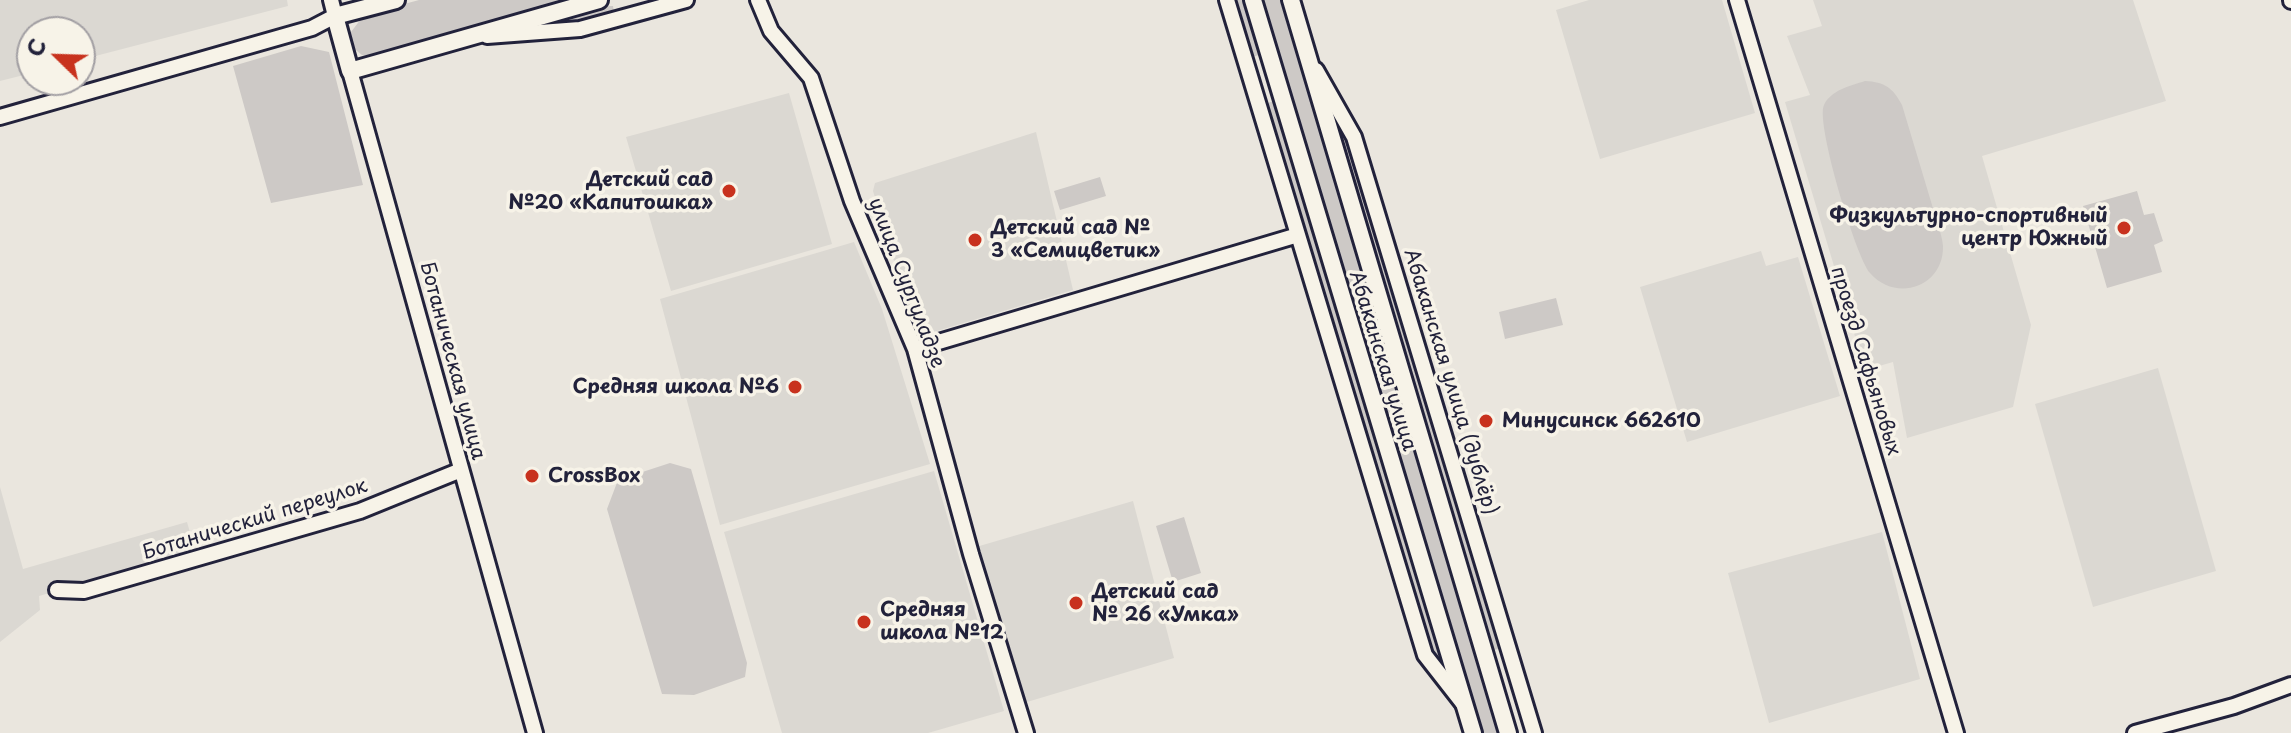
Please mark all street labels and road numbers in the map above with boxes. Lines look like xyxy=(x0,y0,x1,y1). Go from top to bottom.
street label: улица Сургуладзе xyxy=(863,195,949,371)
street label: Абаканская улица (дублёр) xyxy=(1398,246,1502,518)
street label: Ботаническая улица xyxy=(414,259,490,463)
street label: проезд Сафьяновых xyxy=(1825,264,1905,458)
street label: Абаканская улица xyxy=(1343,268,1421,454)
street label: Ботанический переулок xyxy=(140,474,370,566)

